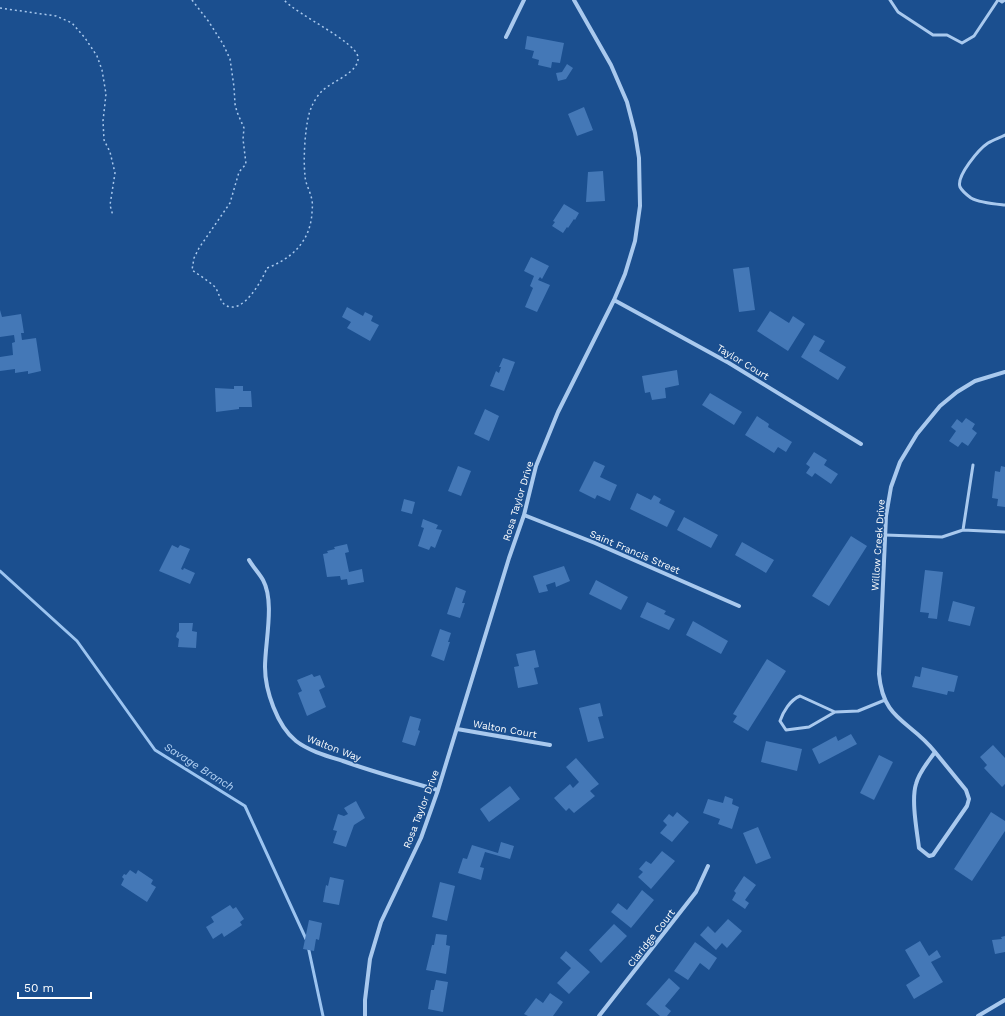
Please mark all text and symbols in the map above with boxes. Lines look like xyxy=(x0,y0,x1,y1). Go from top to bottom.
street label: Taylor Court xyxy=(715,342,772,382)
street label: Rosa Taylor Drive xyxy=(501,459,535,542)
street label: Willow Creek Drive xyxy=(869,499,887,591)
street label: Saint Francis Street xyxy=(588,528,682,576)
street label: Walton Court xyxy=(472,718,539,740)
street label: Walton Way xyxy=(305,733,363,764)
water label: Savage Branch xyxy=(162,740,236,794)
street label: Rosa Taylor Drive xyxy=(401,768,441,850)
street label: Claridge Court xyxy=(625,906,677,969)
scale bar xyxy=(18,974,91,1000)
text: 50 m xyxy=(24,981,54,995)

